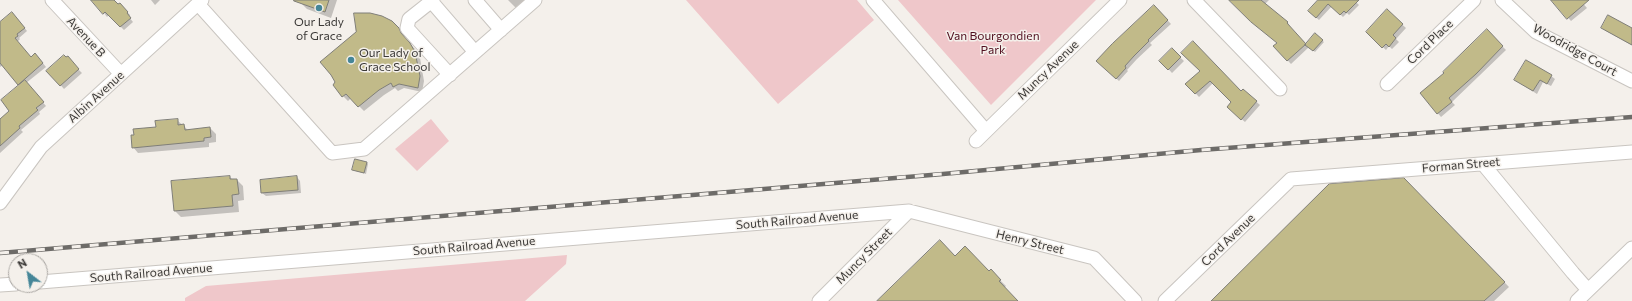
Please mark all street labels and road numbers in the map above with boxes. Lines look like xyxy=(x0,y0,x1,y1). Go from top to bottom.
street label: Avenue B xyxy=(64,14,108,60)
street label: Cord Place xyxy=(1404,17,1456,67)
street label: Woodridge Court xyxy=(1530,21,1620,79)
street label: Muncy Avenue xyxy=(1014,37,1082,103)
street label: Albin Avenue xyxy=(65,68,127,126)
street label: Forman Street xyxy=(1421,154,1501,176)
street label: South Railroad Avenue xyxy=(735,207,859,233)
street label: Cord Avenue xyxy=(1198,211,1258,269)
street label: Muncy Street xyxy=(833,225,895,287)
street label: Henry Street xyxy=(995,227,1065,257)
street label: South Railroad Avenue xyxy=(412,233,536,259)
street label: South Railroad Avenue xyxy=(89,260,213,286)

